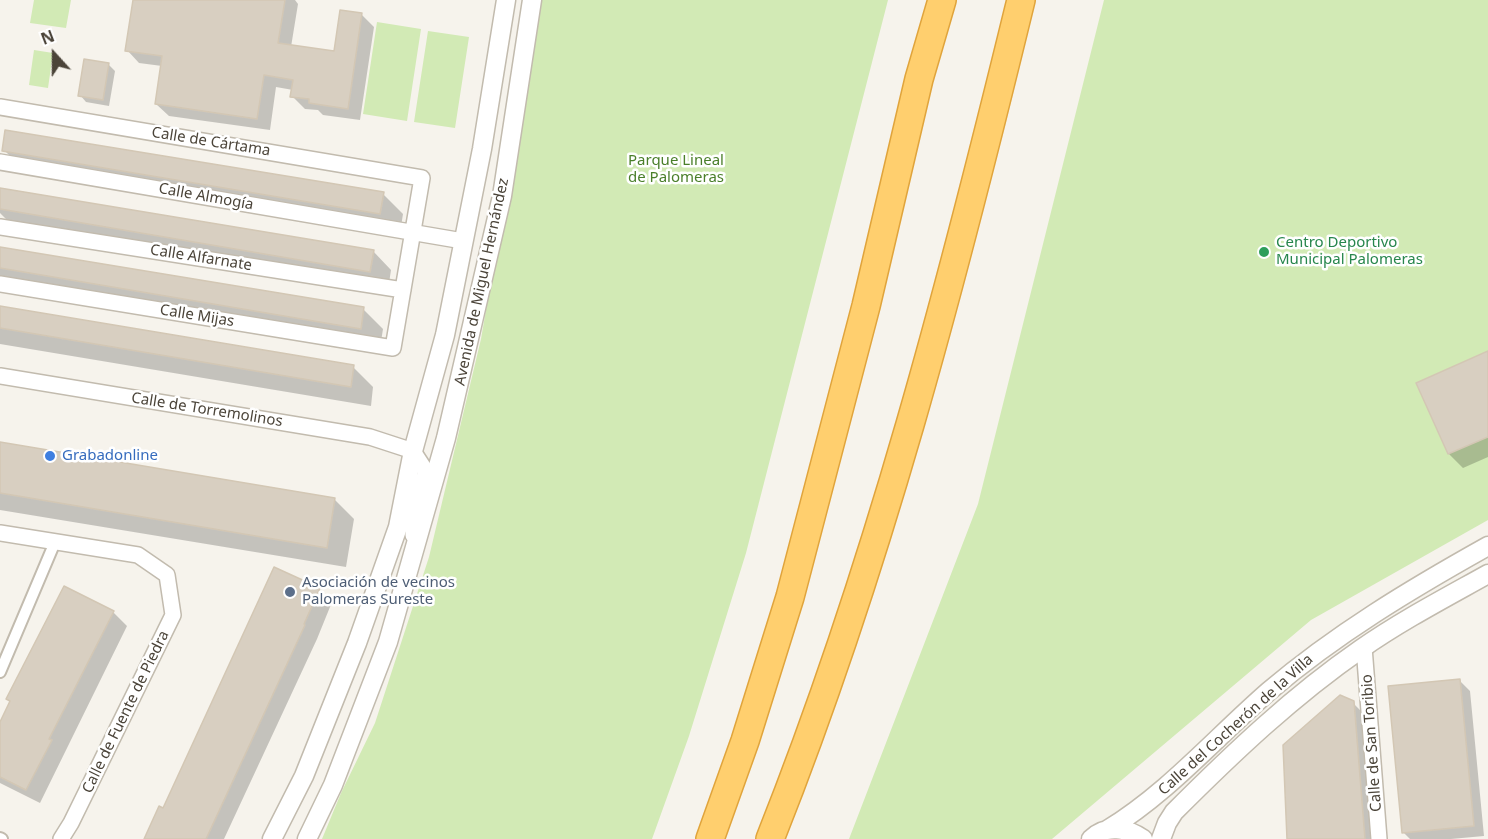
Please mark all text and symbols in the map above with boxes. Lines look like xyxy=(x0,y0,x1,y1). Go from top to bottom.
north arrow xyxy=(24,24,84,84)
text: N xyxy=(38,25,58,50)
street label: Calle de Cártama xyxy=(150,124,272,160)
park label: Parque Lineal de Palomeras xyxy=(628,152,724,187)
street label: Avenida de Miguel Hernández xyxy=(451,177,513,387)
street label: Calle Almogía xyxy=(157,180,255,214)
place label: Centro Deportivo Municipal Palomeras xyxy=(1276,234,1423,269)
street label: Calle Alfarnate xyxy=(149,241,253,275)
marker: Centro Deportivo Municipal Palomeras xyxy=(1257,245,1271,259)
street label: Calle Mijas xyxy=(159,301,235,331)
street label: Calle de Torremolinos xyxy=(130,389,284,431)
place label: Grabadonline xyxy=(62,447,158,465)
marker: Grabadonline xyxy=(43,449,57,463)
place label: Asociación de vecinos Palomeras Sureste xyxy=(302,574,455,609)
marker: Asociación de vecinos Palomeras Sureste xyxy=(283,585,297,599)
street label: Calle de Fuente de Piedra xyxy=(79,628,173,796)
street label: Calle del Cocherón de la Villa xyxy=(1155,651,1317,799)
street label: Calle de San Toribio xyxy=(1358,674,1386,812)

